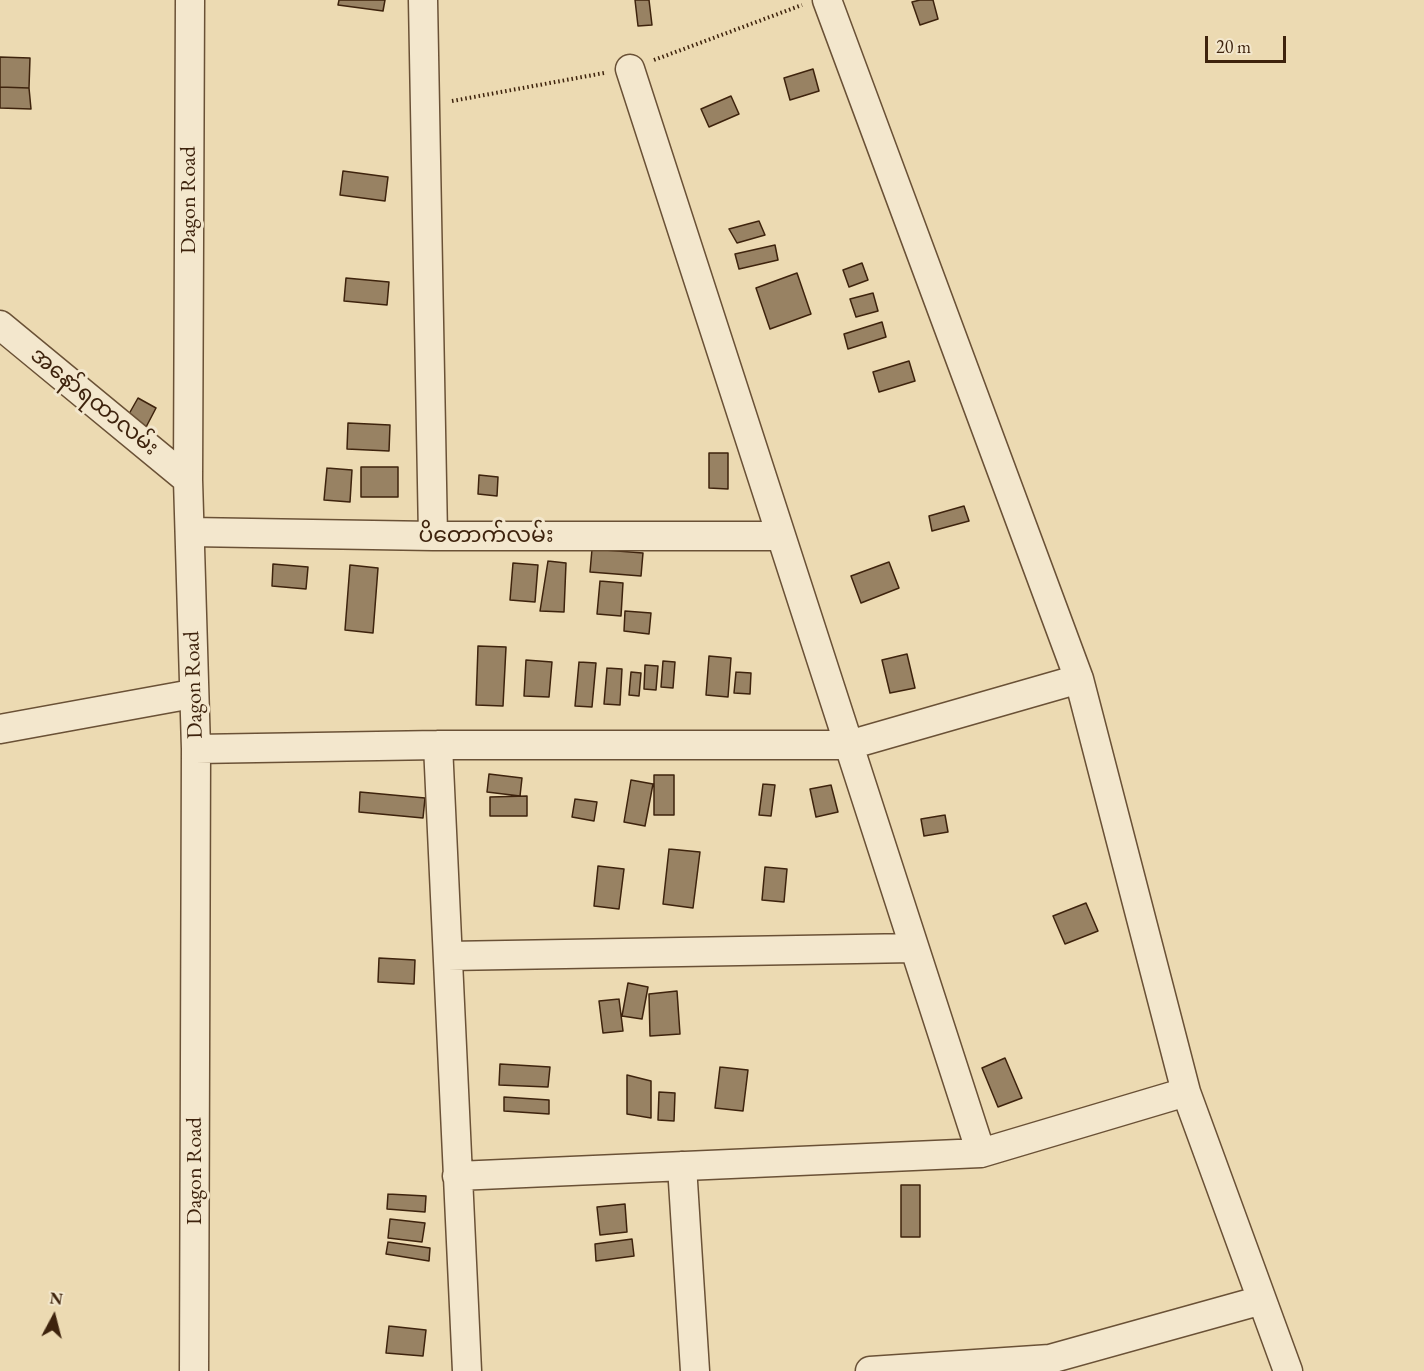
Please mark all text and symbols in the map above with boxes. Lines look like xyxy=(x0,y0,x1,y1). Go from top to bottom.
scale bar xyxy=(1208,24,1289,62)
text: 20 m xyxy=(1216,35,1251,58)
street label: Dagon Road xyxy=(176,146,202,254)
street label: အနော်ရထာလမ်း xyxy=(25,342,163,462)
street label: ပိတောက်လမ်း xyxy=(418,523,554,549)
street label: Dagon Road xyxy=(179,631,209,739)
street label: Dagon Road xyxy=(182,1117,208,1225)
north arrow xyxy=(24,1287,84,1347)
text: N xyxy=(49,1287,64,1310)

